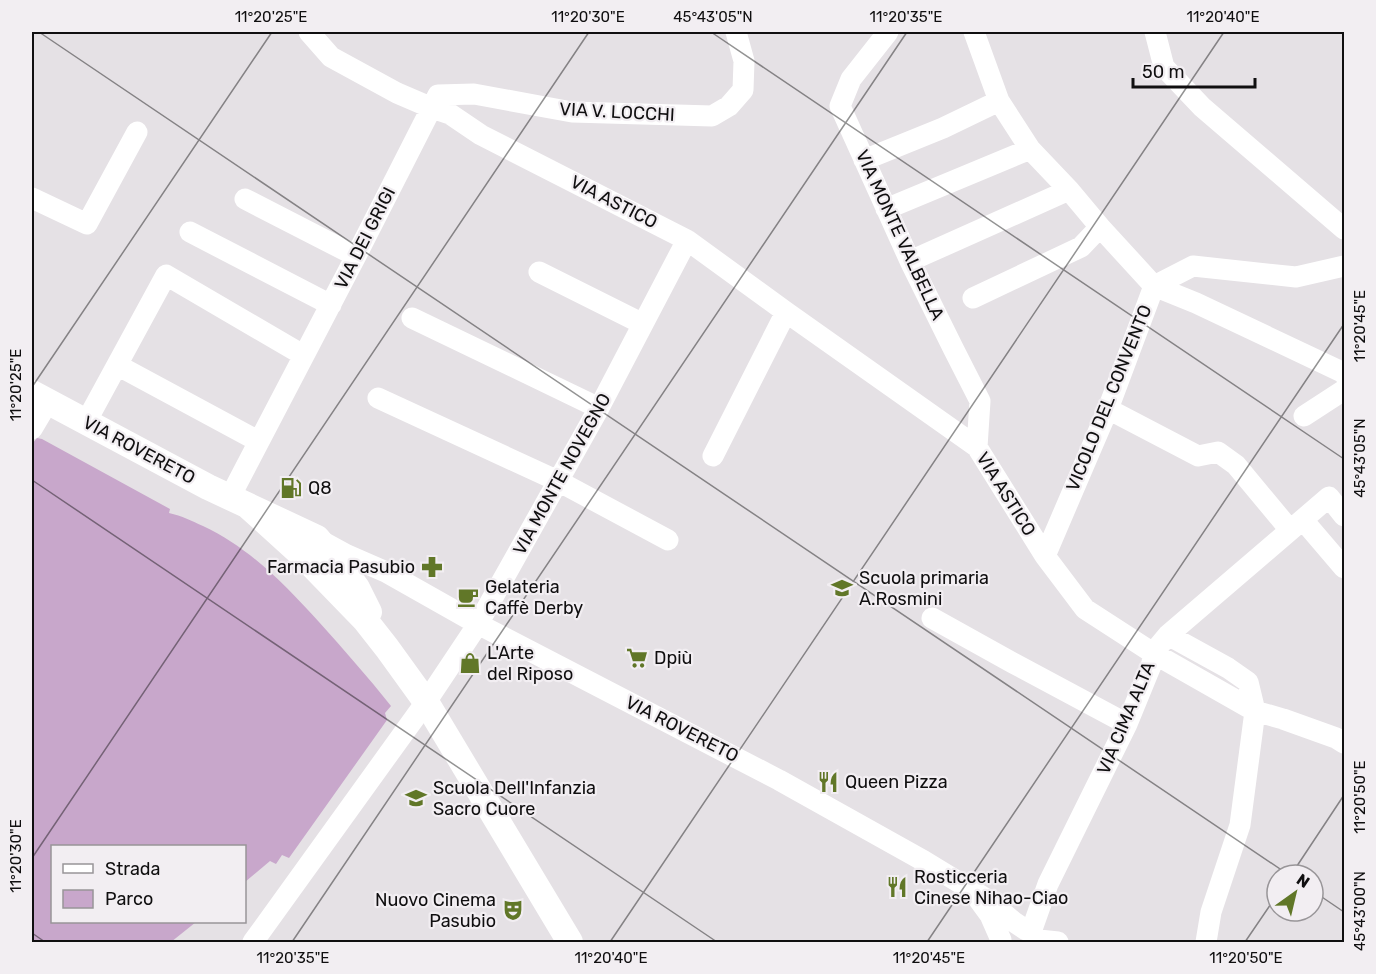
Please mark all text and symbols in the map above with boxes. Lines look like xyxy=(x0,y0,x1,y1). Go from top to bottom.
text: 11°20'25"E xyxy=(235,8,307,26)
text: 11°20'30"E xyxy=(551,8,625,26)
text: 45°43'05"N xyxy=(673,8,753,26)
text: 11°20'35"E xyxy=(870,8,942,26)
text: 11°20'40"E xyxy=(1186,8,1260,26)
scale bar xyxy=(1133,51,1254,89)
text: 50 m xyxy=(1142,61,1185,83)
street label: VIA V. LOCCHI xyxy=(559,98,675,126)
street label: VIA MONTE VALBELLA xyxy=(851,146,949,324)
street label: VIA ASTICO xyxy=(567,171,661,233)
street label: VIA DEI GRIGI xyxy=(330,183,400,293)
text: 11°20'45"E xyxy=(1351,290,1369,362)
street label: VICOLO DEL CONVENTO xyxy=(1062,302,1156,494)
text: 11°20'25"E xyxy=(7,349,25,421)
street label: VIA MONTE NOVEGNO xyxy=(508,389,616,559)
street label: VIA ROVERETO xyxy=(79,411,199,489)
text: 45°43'05"N xyxy=(1351,418,1369,498)
street label: VIA ASTICO xyxy=(972,448,1040,540)
fuel station icon: Q8 xyxy=(279,476,303,500)
place label: Q8 xyxy=(308,477,332,499)
pharmacy icon: Farmacia Pasubio xyxy=(420,555,444,579)
place label: Farmacia Pasubio xyxy=(267,556,415,578)
place label: Scuola primaria A.Rosmini xyxy=(859,567,989,610)
place label: Gelateria Caffè Derby xyxy=(485,576,583,619)
school or university icon: Scuola primaria A.Rosmini xyxy=(830,576,854,600)
cafe icon: Gelateria Caffè Derby xyxy=(456,585,480,609)
place label: L'Arte del Riposo xyxy=(487,642,573,685)
supermarket icon: Dpiù xyxy=(625,646,649,670)
place label: Dpiù xyxy=(654,647,692,669)
shop icon: L'Arte del Riposo xyxy=(458,651,482,675)
street label: VIA CIMA ALTA xyxy=(1092,658,1160,778)
street label: VIA ROVERETO xyxy=(622,691,742,767)
text: 11°20'50"E xyxy=(1351,760,1369,834)
restaurant icon: Queen Pizza xyxy=(816,770,840,794)
place label: Queen Pizza xyxy=(845,771,948,793)
place label: Scuola Dell'Infanzia Sacro Cuore xyxy=(433,777,596,820)
school or university icon: Scuola Dell'Infanzia Sacro Cuore xyxy=(404,786,428,810)
text: 11°20'30"E xyxy=(7,819,25,893)
legend xyxy=(51,845,246,923)
text: Strada xyxy=(105,858,161,880)
north arrow xyxy=(1265,863,1325,923)
place label: Rosticceria Cinese Nihao-Ciao xyxy=(914,866,1068,909)
text: N xyxy=(1293,870,1313,892)
text: 45°43'00"N xyxy=(1351,871,1369,951)
restaurant icon: Rosticceria Cinese Nihao-Ciao xyxy=(885,875,909,899)
text: Parco xyxy=(105,888,153,910)
place label: Nuovo Cinema Pasubio xyxy=(375,889,496,932)
theatre icon: Nuovo Cinema Pasubio xyxy=(501,898,525,922)
text: 11°20'35"E xyxy=(257,949,329,967)
text: 11°20'40"E xyxy=(574,949,648,967)
text: 11°20'45"E xyxy=(893,949,965,967)
text: 11°20'50"E xyxy=(1209,949,1283,967)

